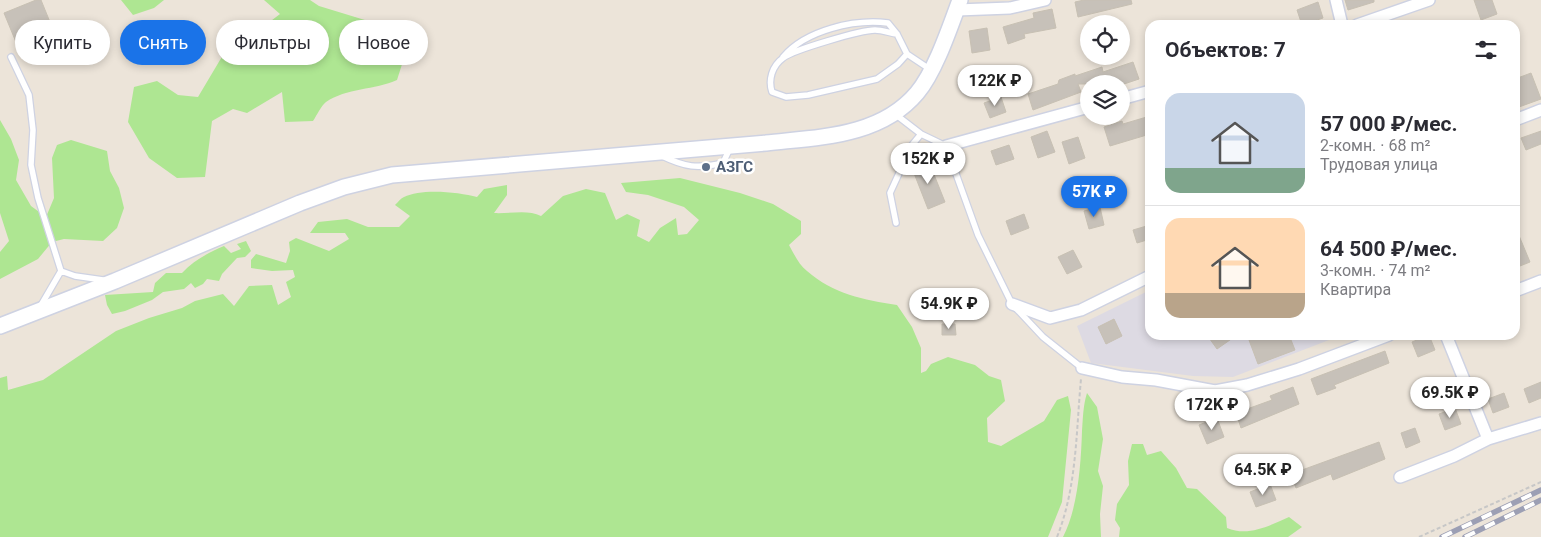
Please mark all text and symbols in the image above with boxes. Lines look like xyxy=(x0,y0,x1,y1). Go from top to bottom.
map controls xyxy=(1080,15,1130,125)
button: locate xyxy=(1080,15,1130,65)
chip: Купить xyxy=(15,20,110,65)
chip: Снять xyxy=(120,20,206,65)
chip: Фильтры xyxy=(216,20,329,65)
chip: Новое xyxy=(339,20,428,65)
icon: filters xyxy=(1472,36,1500,64)
text: Объектов: 7 xyxy=(1165,38,1286,62)
pin: 122K ₽ xyxy=(954,64,1036,107)
text: 122K ₽ xyxy=(969,71,1021,90)
button: layers xyxy=(1080,75,1130,125)
text: 57 000 ₽/мес. xyxy=(1320,112,1458,136)
icon: home xyxy=(1205,113,1265,173)
text: 2-комн. · 68 m² xyxy=(1320,136,1430,155)
pin: 152K ₽ xyxy=(887,142,969,185)
text: 152K ₽ xyxy=(902,149,954,168)
text: Трудовая улица xyxy=(1320,155,1438,174)
place label: АЗГС xyxy=(716,158,753,176)
marker: АЗГС xyxy=(700,161,712,173)
pin: 57K ₽ xyxy=(1059,176,1129,218)
text: 57K ₽ xyxy=(1072,182,1116,201)
text: 64 500 ₽/мес. xyxy=(1320,237,1458,261)
icon: home xyxy=(1205,238,1265,298)
text: 3-комн. · 74 m² xyxy=(1320,261,1430,280)
text: Квартира xyxy=(1320,280,1391,299)
pin: 54.9K ₽ xyxy=(903,288,995,330)
text: 54.9K ₽ xyxy=(920,294,978,313)
pin: 69.5K ₽ xyxy=(1404,376,1496,419)
text: 69.5K ₽ xyxy=(1421,383,1479,402)
pin: 172K ₽ xyxy=(1171,388,1253,431)
text: 172K ₽ xyxy=(1186,395,1238,414)
pin: 64.5K ₽ xyxy=(1217,454,1309,496)
text: 64.5K ₽ xyxy=(1234,460,1292,479)

